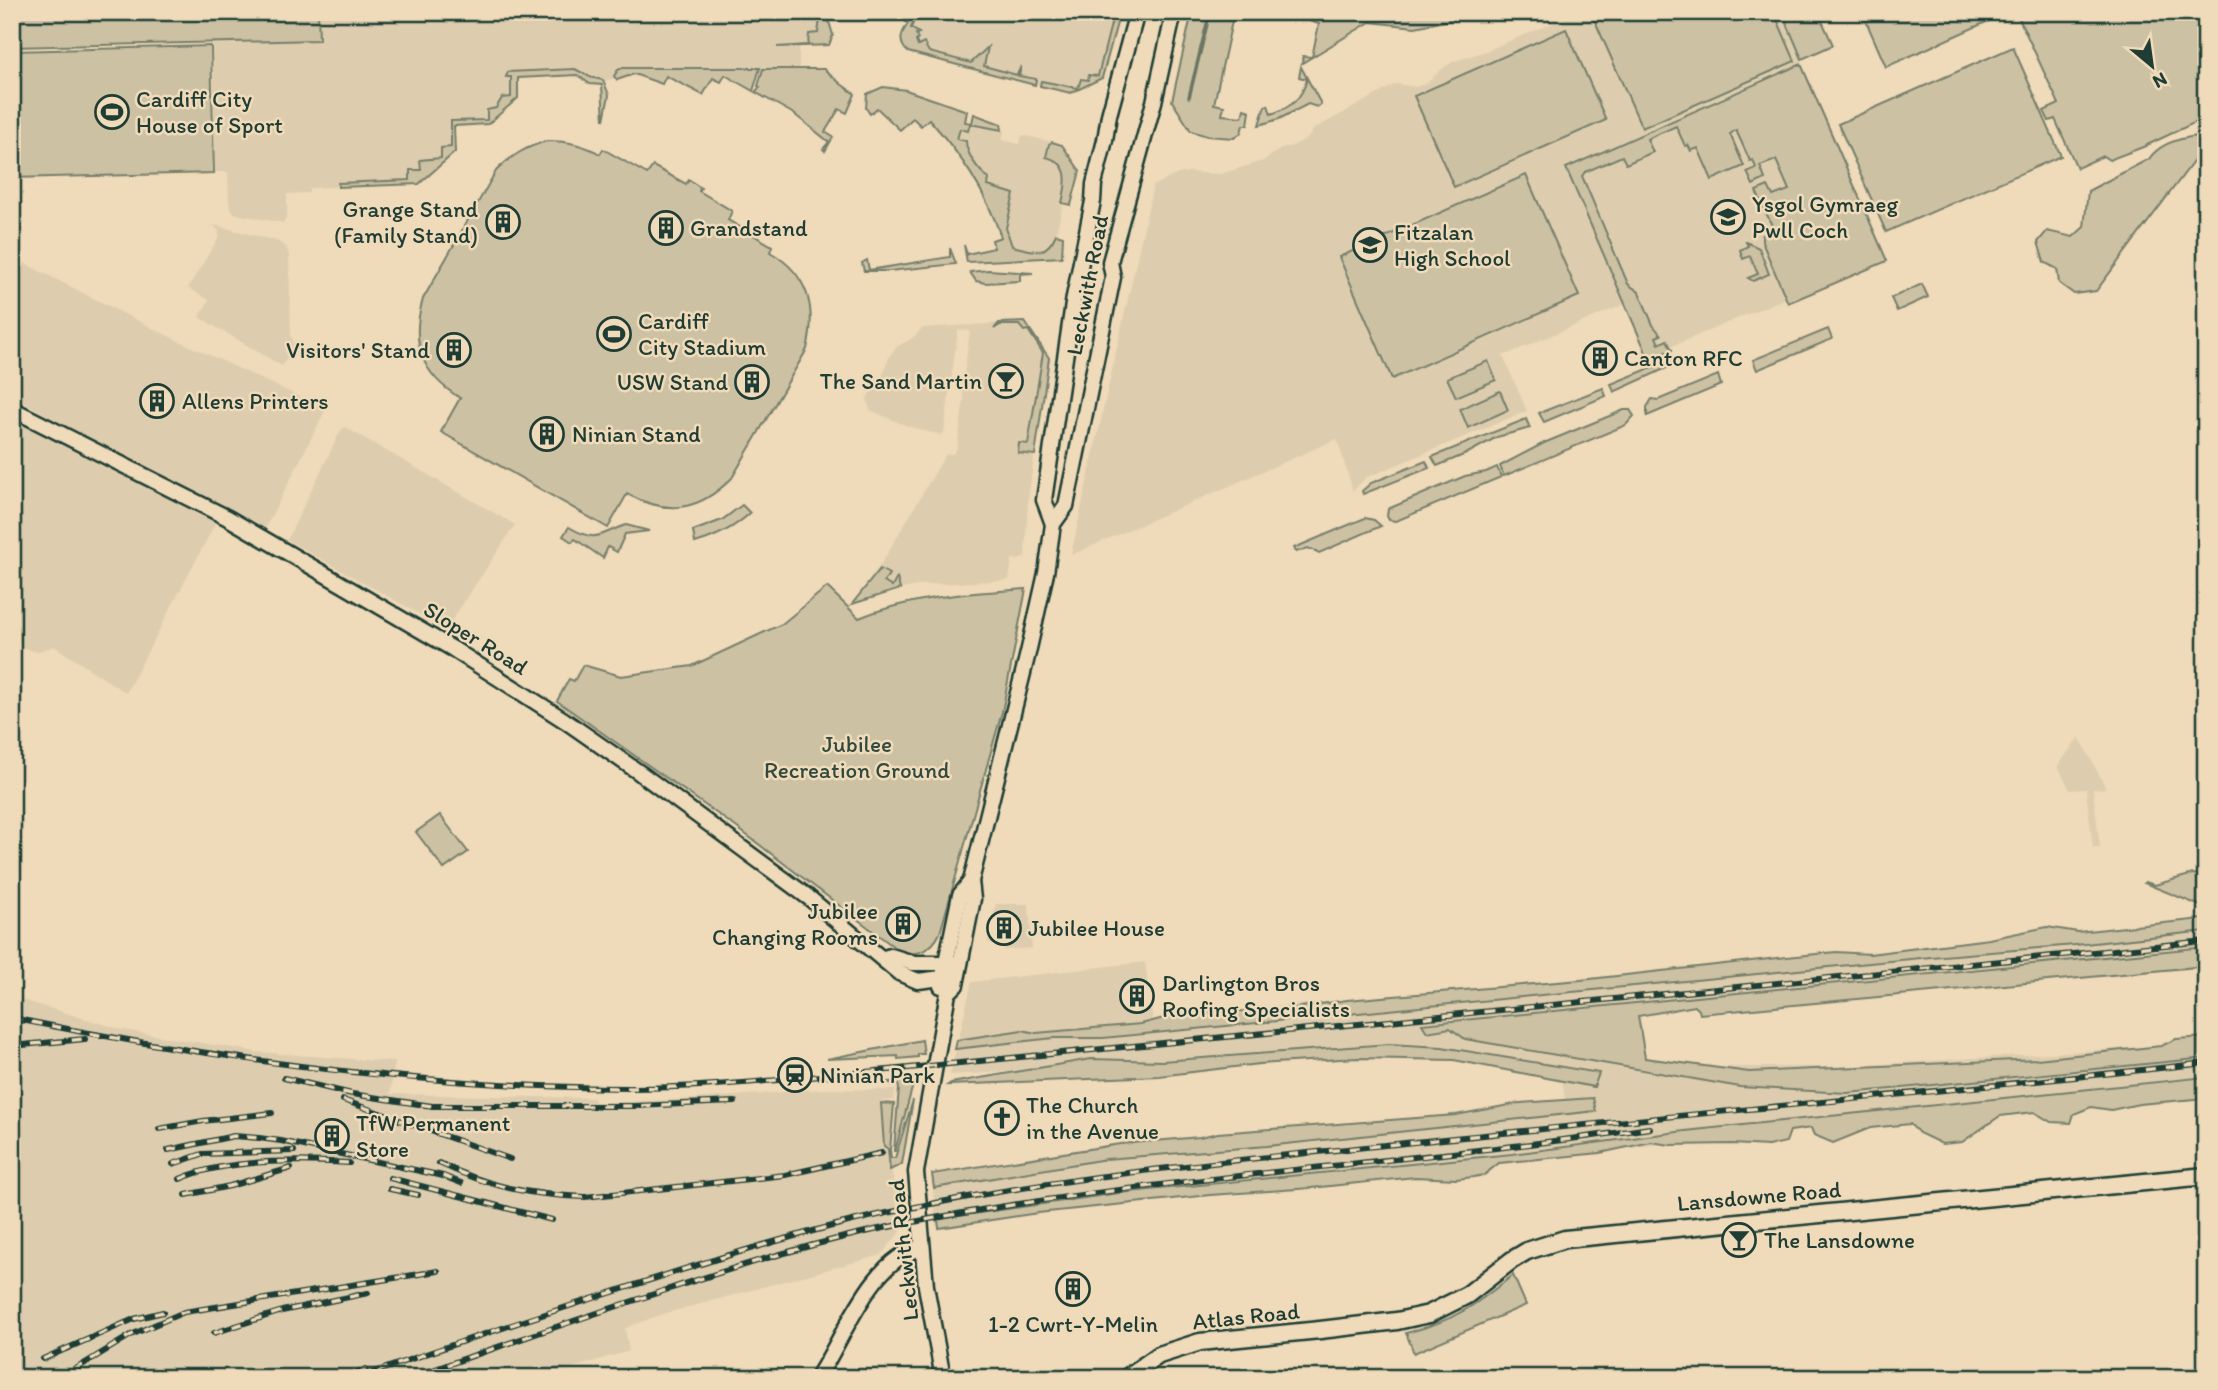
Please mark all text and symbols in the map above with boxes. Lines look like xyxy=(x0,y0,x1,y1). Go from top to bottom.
north arrow xyxy=(2116,32,2186,102)
text: N xyxy=(2149,67,2171,94)
place label: Cardiff City House of Sport xyxy=(136,85,283,139)
sports icon: Cardiff City House of Sport xyxy=(93,93,131,131)
place label: Ysgol Gymraeg Pwll Coch xyxy=(1752,190,1898,244)
place label: Grange Stand (Family Stand) xyxy=(334,195,478,249)
school or university icon: Ysgol Gymraeg Pwll Coch xyxy=(1709,198,1747,236)
building icon: Grange Stand (Family Stand) xyxy=(484,203,522,241)
building icon: Grandstand xyxy=(647,209,685,247)
street label: Leckwith Road xyxy=(1060,212,1114,358)
place label: Grandstand xyxy=(690,214,808,242)
place label: Fitzalan High School xyxy=(1394,218,1511,272)
school or university icon: Fitzalan High School xyxy=(1351,226,1389,264)
place label: Cardiff City Stadium xyxy=(638,307,766,361)
sports icon: Cardiff City Stadium xyxy=(595,315,633,353)
building icon: Visitors' Stand xyxy=(435,331,473,369)
place label: Visitors' Stand xyxy=(286,336,430,364)
building icon: Canton RFC xyxy=(1581,339,1619,377)
place label: Canton RFC xyxy=(1624,344,1743,372)
bar icon: The Sand Martin xyxy=(987,362,1025,400)
building icon: USW Stand xyxy=(733,363,771,401)
place label: The Sand Martin xyxy=(820,367,982,395)
place label: USW Stand xyxy=(617,368,728,396)
building icon: Allens Printers xyxy=(138,382,176,420)
place label: Allens Printers xyxy=(182,387,329,415)
building icon: Ninian Stand xyxy=(528,415,566,453)
place label: Ninian Stand xyxy=(572,420,701,448)
street label: Sloper Road xyxy=(419,595,534,681)
park label: Jubilee Recreation Ground xyxy=(764,730,950,784)
place label: Jubilee Changing Rooms xyxy=(712,897,878,951)
building icon: Jubilee Changing Rooms xyxy=(884,905,922,943)
building icon: Jubilee House xyxy=(985,909,1023,947)
place label: Jubilee House xyxy=(1028,914,1165,942)
place label: Darlington Bros Roofing Specialists xyxy=(1162,969,1350,1023)
building icon: Darlington Bros Roofing Specialists xyxy=(1118,977,1156,1015)
station icon: Ninian Park xyxy=(776,1056,814,1094)
place label: Ninian Park xyxy=(820,1061,935,1089)
place label: The Church in the Avenue xyxy=(1026,1091,1159,1145)
church icon: The Church in the Avenue xyxy=(983,1099,1021,1137)
place label: TfW Permanent Store xyxy=(356,1109,511,1163)
building icon: TfW Permanent Store xyxy=(313,1117,351,1155)
street label: Lansdowne Road xyxy=(1676,1175,1843,1217)
street label: Leckwith Road xyxy=(882,1177,924,1322)
bar icon: The Lansdowne xyxy=(1720,1221,1758,1259)
place label: The Lansdowne xyxy=(1764,1226,1915,1254)
building icon: 1-2 Cwrt-Y-Melin xyxy=(1054,1270,1092,1308)
street label: Atlas Road xyxy=(1191,1296,1301,1336)
place label: 1-2 Cwrt-Y-Melin xyxy=(988,1310,1158,1338)

